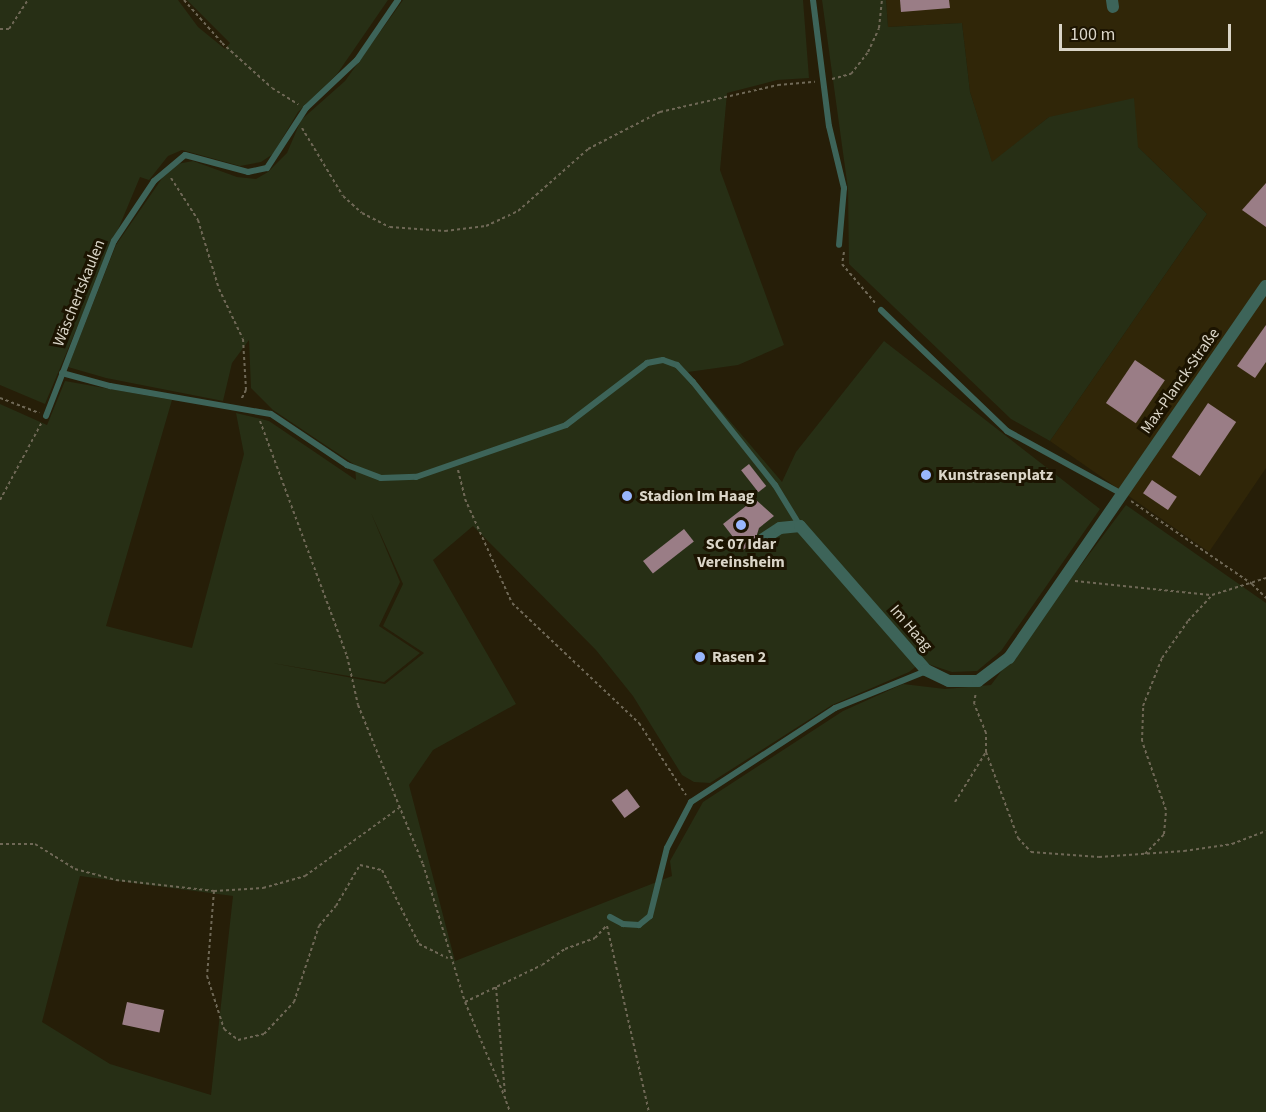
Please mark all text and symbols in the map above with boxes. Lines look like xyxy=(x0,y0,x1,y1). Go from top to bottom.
scale bar xyxy=(1062,12,1234,50)
text: 100 m xyxy=(1070,22,1115,47)
street label: Wäschertskaulen xyxy=(49,237,109,349)
street label: Max-Planck-Straße xyxy=(1136,324,1224,438)
place label: Kunstrasenplatz xyxy=(938,465,1053,485)
marker: Kunstrasenplatz xyxy=(919,468,933,482)
place label: Stadion Im Haag xyxy=(639,486,754,506)
marker: Stadion Im Haag xyxy=(620,489,634,503)
marker: SC 07 Idar Vereinsheim xyxy=(734,518,748,532)
place label: SC 07 Idar Vereinsheim xyxy=(697,534,785,572)
street label: Im Haag xyxy=(886,601,936,655)
place label: Rasen 2 xyxy=(712,647,766,667)
marker: Rasen 2 xyxy=(693,650,707,664)

